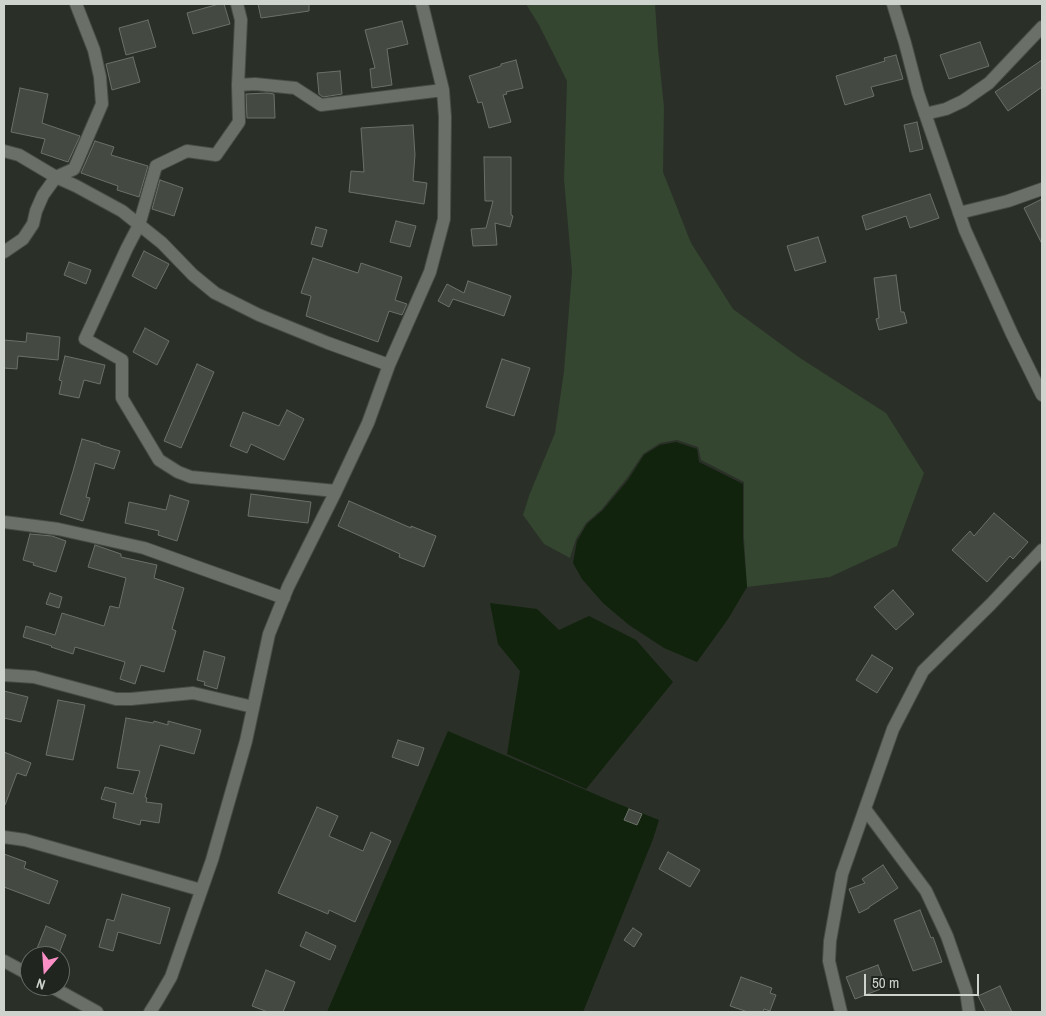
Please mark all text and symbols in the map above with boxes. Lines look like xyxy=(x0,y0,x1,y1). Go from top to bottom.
north arrow xyxy=(20,946,70,996)
scale bar xyxy=(866,964,981,996)
text: 50 m xyxy=(872,972,899,993)
text: N xyxy=(34,974,47,994)

